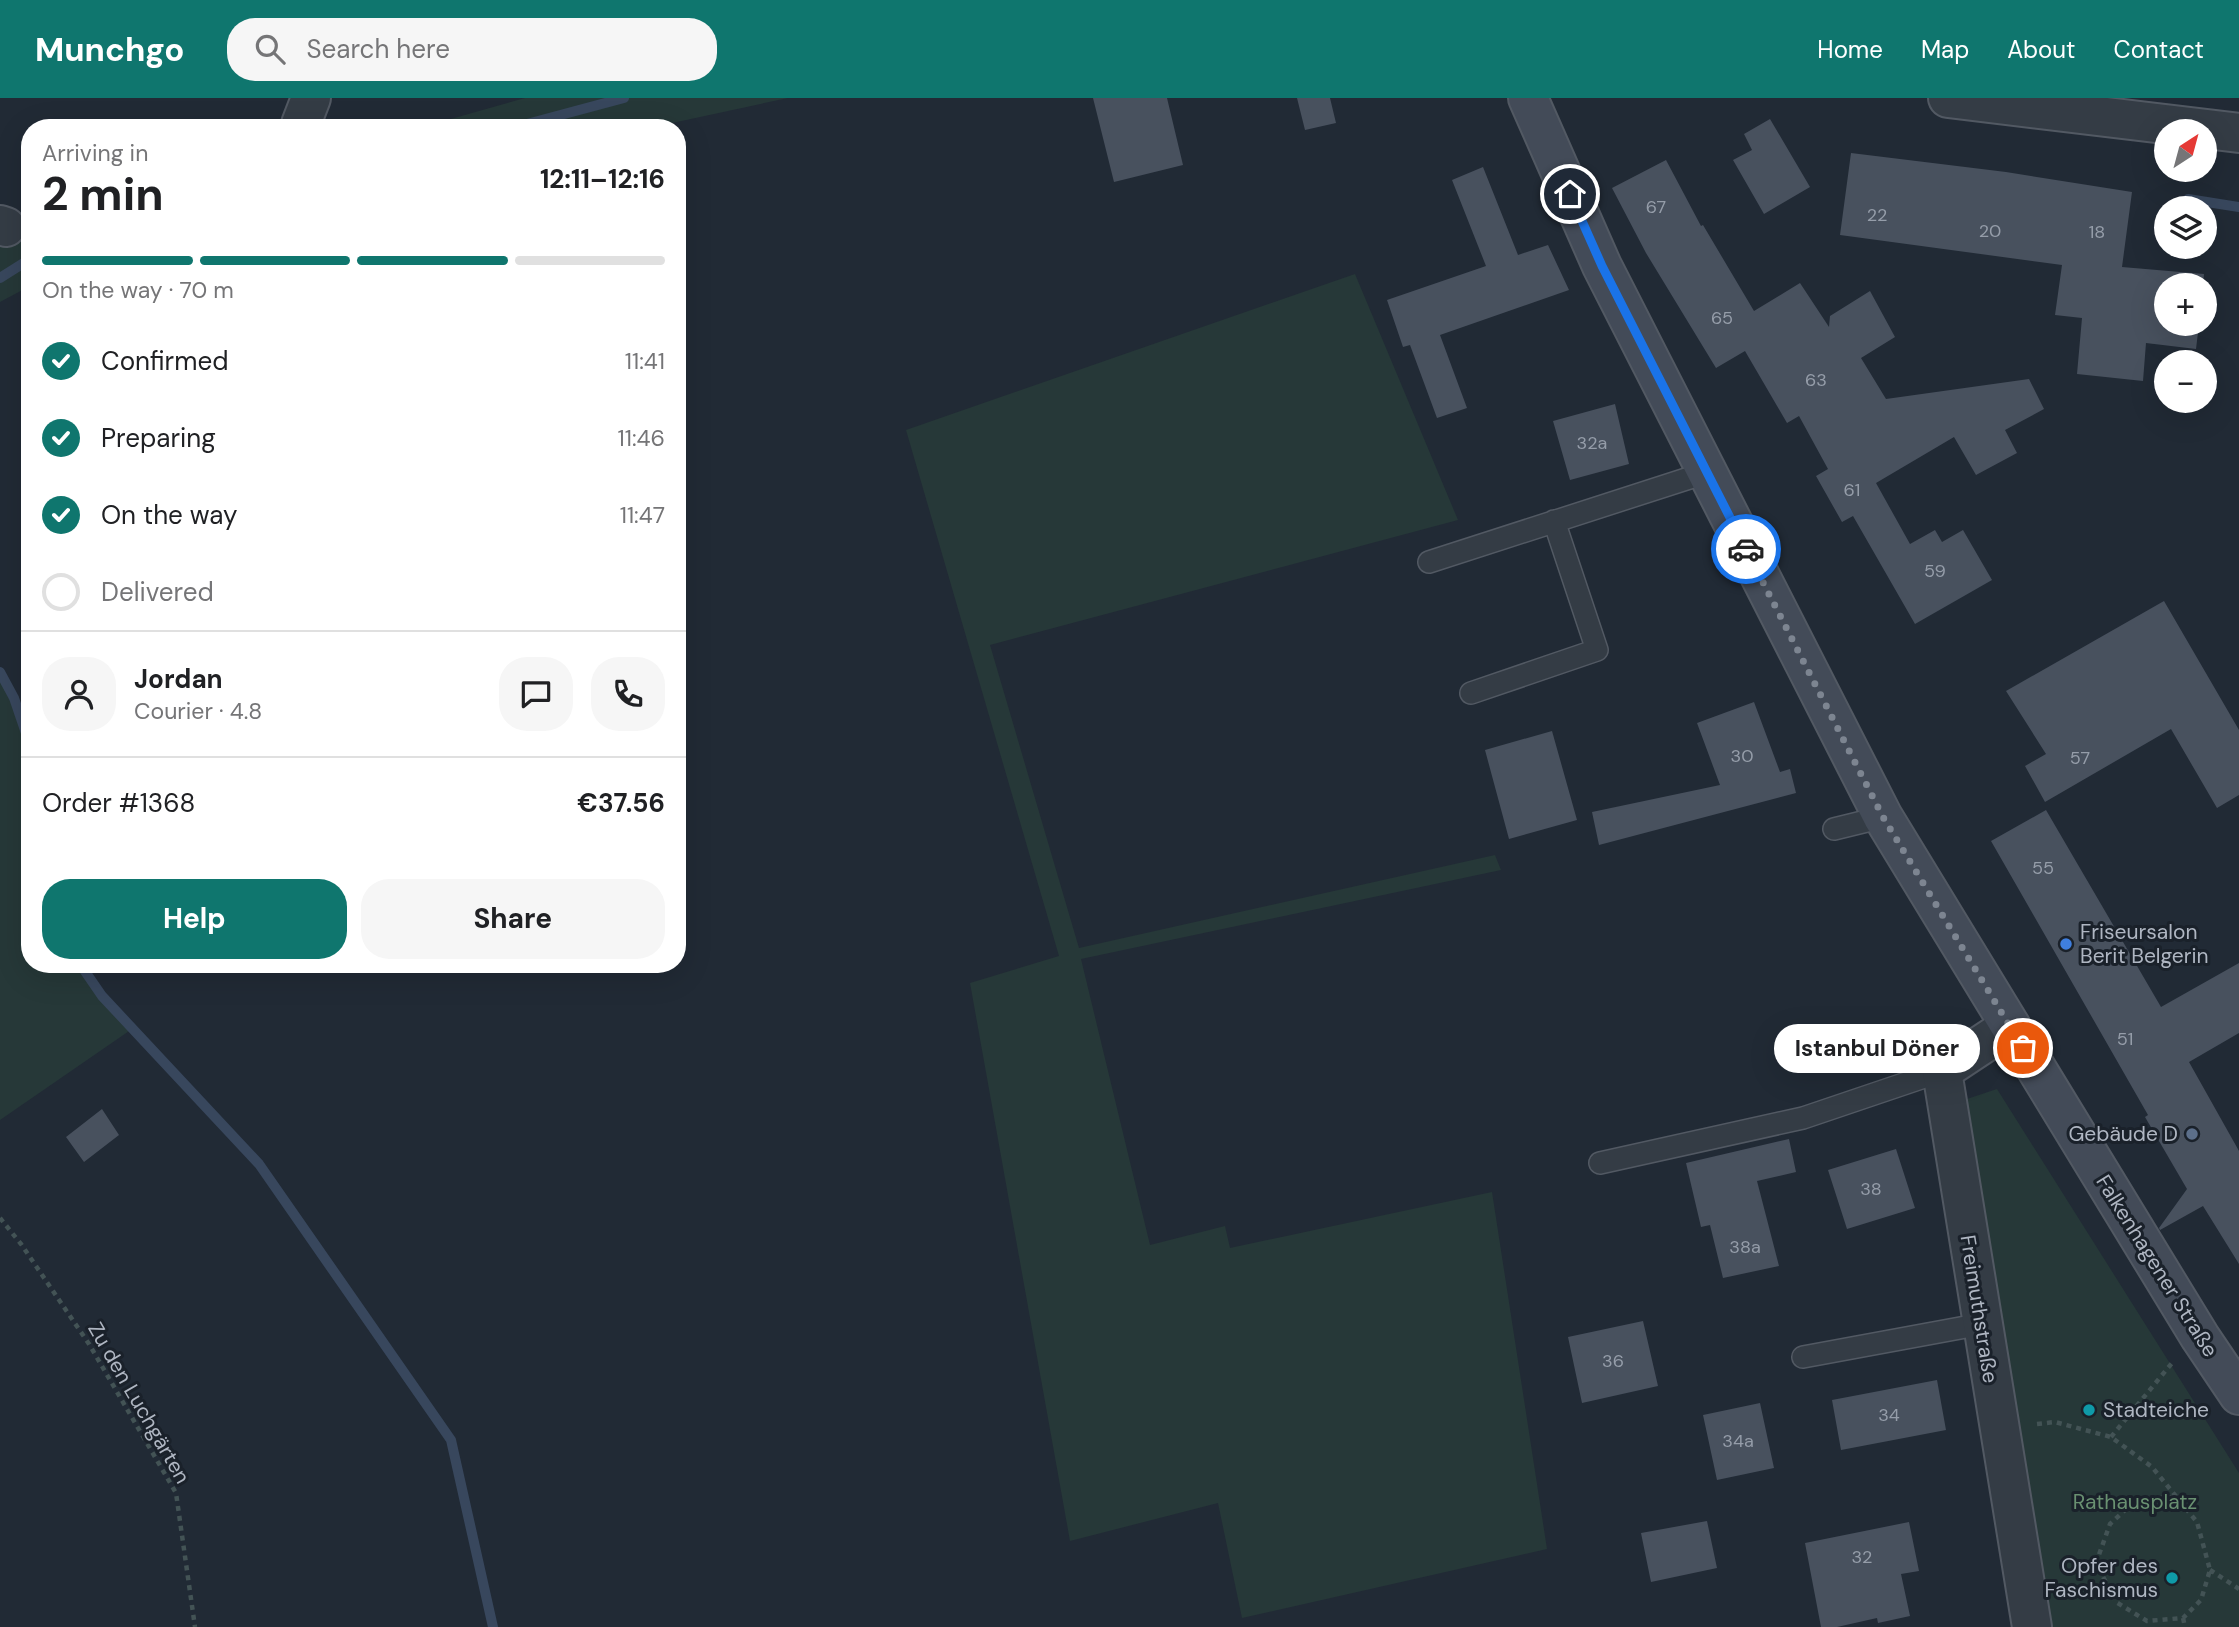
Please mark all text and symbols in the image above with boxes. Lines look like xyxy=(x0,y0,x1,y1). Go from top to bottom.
search box xyxy=(227,18,717,81)
text: Munchgo xyxy=(35,28,185,71)
icon: search xyxy=(251,30,289,68)
text: Search here xyxy=(307,32,450,66)
text: Home xyxy=(1817,34,1883,65)
text: Map xyxy=(1921,34,1969,65)
text: About xyxy=(2007,34,2076,65)
text: Contact xyxy=(2114,34,2204,65)
north arrow xyxy=(2154,119,2217,182)
map controls xyxy=(2154,119,2217,413)
text: Arriving in xyxy=(42,138,148,168)
text: 12:11–12:16 xyxy=(540,162,665,196)
text: 2 min xyxy=(42,164,164,224)
pin xyxy=(1540,164,1600,224)
icon: home xyxy=(1551,175,1589,213)
house number: 67 xyxy=(1646,195,1666,219)
button: layers xyxy=(2154,196,2217,259)
house number: 22 xyxy=(1867,203,1887,227)
house number: 20 xyxy=(1979,219,2001,243)
house number: 18 xyxy=(2089,220,2105,244)
button: + xyxy=(2154,273,2217,336)
text: On the way · 70 m xyxy=(42,275,234,305)
house number: 65 xyxy=(1711,306,1733,330)
icon: check xyxy=(42,342,80,380)
text: Confirmed xyxy=(101,344,228,378)
text: 11:41 xyxy=(625,346,665,376)
button: − xyxy=(2154,350,2217,413)
house number: 63 xyxy=(1805,368,1827,392)
icon: check xyxy=(42,419,80,457)
text: Preparing xyxy=(101,421,216,455)
text: 11:46 xyxy=(618,423,665,453)
house number: 32a xyxy=(1577,431,1607,455)
house number: 61 xyxy=(1844,478,1860,502)
icon: check xyxy=(42,496,80,534)
text: On the way xyxy=(101,498,237,532)
text: 11:47 xyxy=(620,500,665,530)
courier xyxy=(1711,514,1781,584)
icon: car xyxy=(1727,530,1765,568)
house number: 59 xyxy=(1924,559,1946,583)
text: Delivered xyxy=(101,575,214,609)
button: person xyxy=(42,657,116,731)
button: chat xyxy=(499,657,573,731)
button: phone xyxy=(591,657,665,731)
text: Jordan xyxy=(134,662,223,696)
text: Courier · 4.8 xyxy=(134,696,262,726)
house number: 30 xyxy=(1731,744,1753,768)
house number: 57 xyxy=(2070,746,2090,770)
text: Order #1368 xyxy=(42,786,195,820)
text: €37.56 xyxy=(577,786,665,820)
house number: 55 xyxy=(2032,856,2054,880)
button: Help xyxy=(42,879,347,959)
button: Share xyxy=(361,879,665,959)
place label: Friseursalon Berit Belgerin xyxy=(2080,918,2209,970)
marker: Friseursalon Berit Belgerin xyxy=(2058,936,2074,952)
pin xyxy=(1993,1018,2053,1078)
callout: Istanbul Döner xyxy=(1774,1024,1981,1072)
house number: 51 xyxy=(2117,1027,2133,1051)
icon: bag xyxy=(2004,1029,2042,1067)
text: Istanbul Döner xyxy=(1795,1033,1959,1063)
place label: Gebäude D xyxy=(2068,1120,2178,1148)
marker: Gebäude D xyxy=(2184,1126,2200,1142)
street label: Falkenhagener Straße xyxy=(2090,1170,2224,1362)
house number: 38 xyxy=(1860,1177,1882,1201)
street label: Freimuthstraße xyxy=(1953,1233,2005,1385)
house number: 38a xyxy=(1729,1235,1761,1259)
street label: Zu den Luchgärten xyxy=(81,1317,197,1489)
house number: 36 xyxy=(1602,1349,1624,1373)
place label: Stadteiche xyxy=(2103,1396,2209,1424)
marker: Stadteiche xyxy=(2081,1402,2097,1418)
house number: 34 xyxy=(1878,1403,1900,1427)
house number: 34a xyxy=(1722,1429,1754,1453)
park label: Rathausplatz xyxy=(2073,1488,2197,1516)
house number: 32 xyxy=(1851,1545,1873,1569)
place label: Opfer des Faschismus xyxy=(2045,1552,2158,1604)
marker: Opfer des Faschismus xyxy=(2164,1570,2180,1586)

